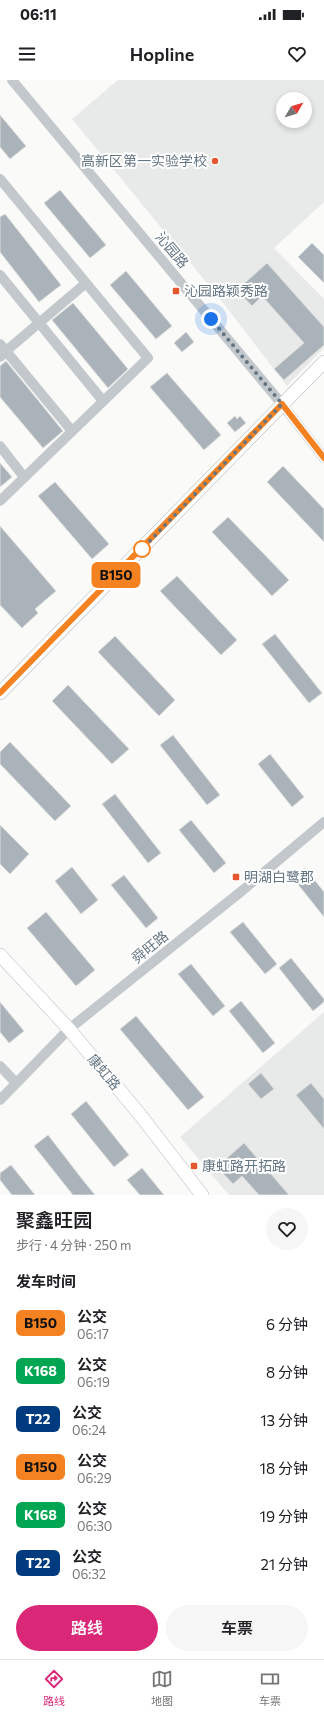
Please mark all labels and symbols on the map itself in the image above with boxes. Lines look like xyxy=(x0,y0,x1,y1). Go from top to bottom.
north arrow xyxy=(276,92,312,128)
place label: 高新区第一实验学校 xyxy=(81,152,207,169)
marker: 高新区第一实验学校 xyxy=(210,156,220,166)
street label: 沁园路 xyxy=(152,228,192,271)
place label: 沁园路颖秀路 xyxy=(184,282,268,299)
marker: 沁园路颖秀路 xyxy=(171,286,181,296)
your location xyxy=(201,309,221,329)
unlabelled marker xyxy=(133,540,151,558)
line badge: B150 xyxy=(88,562,144,588)
place label: 明湖白鹭郡 xyxy=(244,868,314,885)
marker: 明湖白鹭郡 xyxy=(231,872,241,882)
street label: 舜旺路 xyxy=(128,927,171,966)
street label: 康虹路 xyxy=(84,1050,124,1093)
place label: 康虹路开拓路 xyxy=(202,1157,286,1174)
marker: 康虹路开拓路 xyxy=(189,1161,199,1171)

